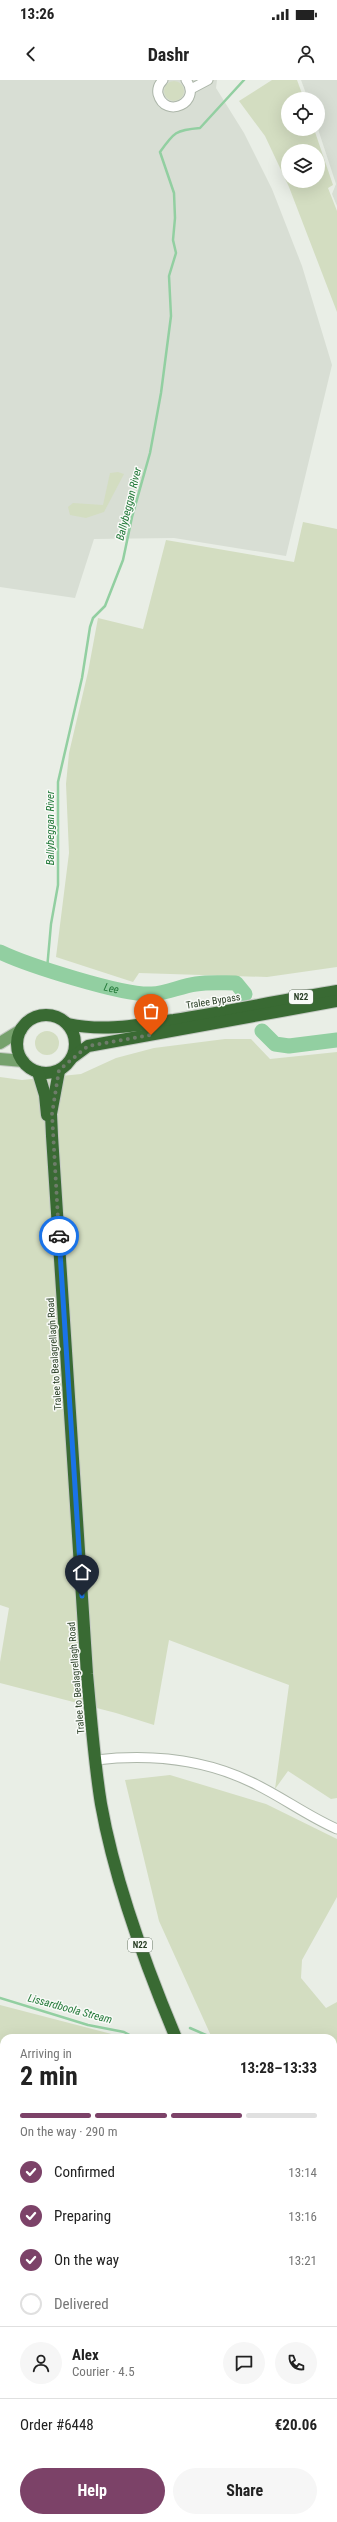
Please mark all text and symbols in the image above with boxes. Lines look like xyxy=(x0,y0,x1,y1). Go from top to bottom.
text: 13:26 xyxy=(20,5,54,23)
icon: back xyxy=(20,43,42,65)
icon: person xyxy=(295,43,317,65)
text: Dashr xyxy=(148,44,189,65)
map controls xyxy=(281,92,325,188)
button: locate xyxy=(281,92,325,136)
button: layers xyxy=(281,144,325,188)
water label: Ballybeggan River xyxy=(114,465,145,542)
water label: Ballybeggan River xyxy=(44,790,57,865)
water label: Lee xyxy=(103,980,120,996)
road number: N22 xyxy=(289,990,313,1004)
street label: Tralee Bypass xyxy=(185,991,241,1011)
pin xyxy=(134,994,168,1035)
icon: bag xyxy=(140,1000,162,1022)
courier xyxy=(39,1216,79,1256)
icon: car xyxy=(48,1225,70,1247)
street label: Tralee to Bealagrellagh Road xyxy=(45,1297,63,1411)
pin xyxy=(65,1555,99,1596)
icon: home xyxy=(71,1561,93,1583)
street label: Tralee to Bealagrellagh Road xyxy=(66,1621,86,1735)
road number: N22 xyxy=(128,1938,152,1952)
water label: Lissardboola Stream xyxy=(26,1991,114,2027)
text: Arriving in xyxy=(20,2046,72,2061)
text: 13:28–13:33 xyxy=(240,2059,317,2077)
text: 2 min xyxy=(20,2061,78,2091)
text: On the way · 290 m xyxy=(20,2124,117,2139)
icon: check xyxy=(20,2161,42,2183)
text: Confirmed xyxy=(54,2163,115,2181)
text: 13:14 xyxy=(288,2165,317,2180)
icon: check xyxy=(20,2205,42,2227)
text: Preparing xyxy=(54,2207,111,2225)
text: 13:16 xyxy=(288,2209,317,2224)
icon: check xyxy=(20,2249,42,2271)
text: On the way xyxy=(54,2251,119,2269)
text: 13:21 xyxy=(288,2253,317,2268)
text: Delivered xyxy=(54,2295,109,2313)
button: person xyxy=(20,2342,62,2384)
button: chat xyxy=(223,2342,265,2384)
button: phone xyxy=(275,2342,317,2384)
text: Alex xyxy=(72,2346,99,2364)
text: Courier · 4.5 xyxy=(72,2364,135,2379)
text: Order #6448 xyxy=(20,2416,94,2434)
text: €20.06 xyxy=(275,2416,317,2434)
button: Help xyxy=(20,2468,165,2514)
button: Share xyxy=(173,2468,317,2514)

